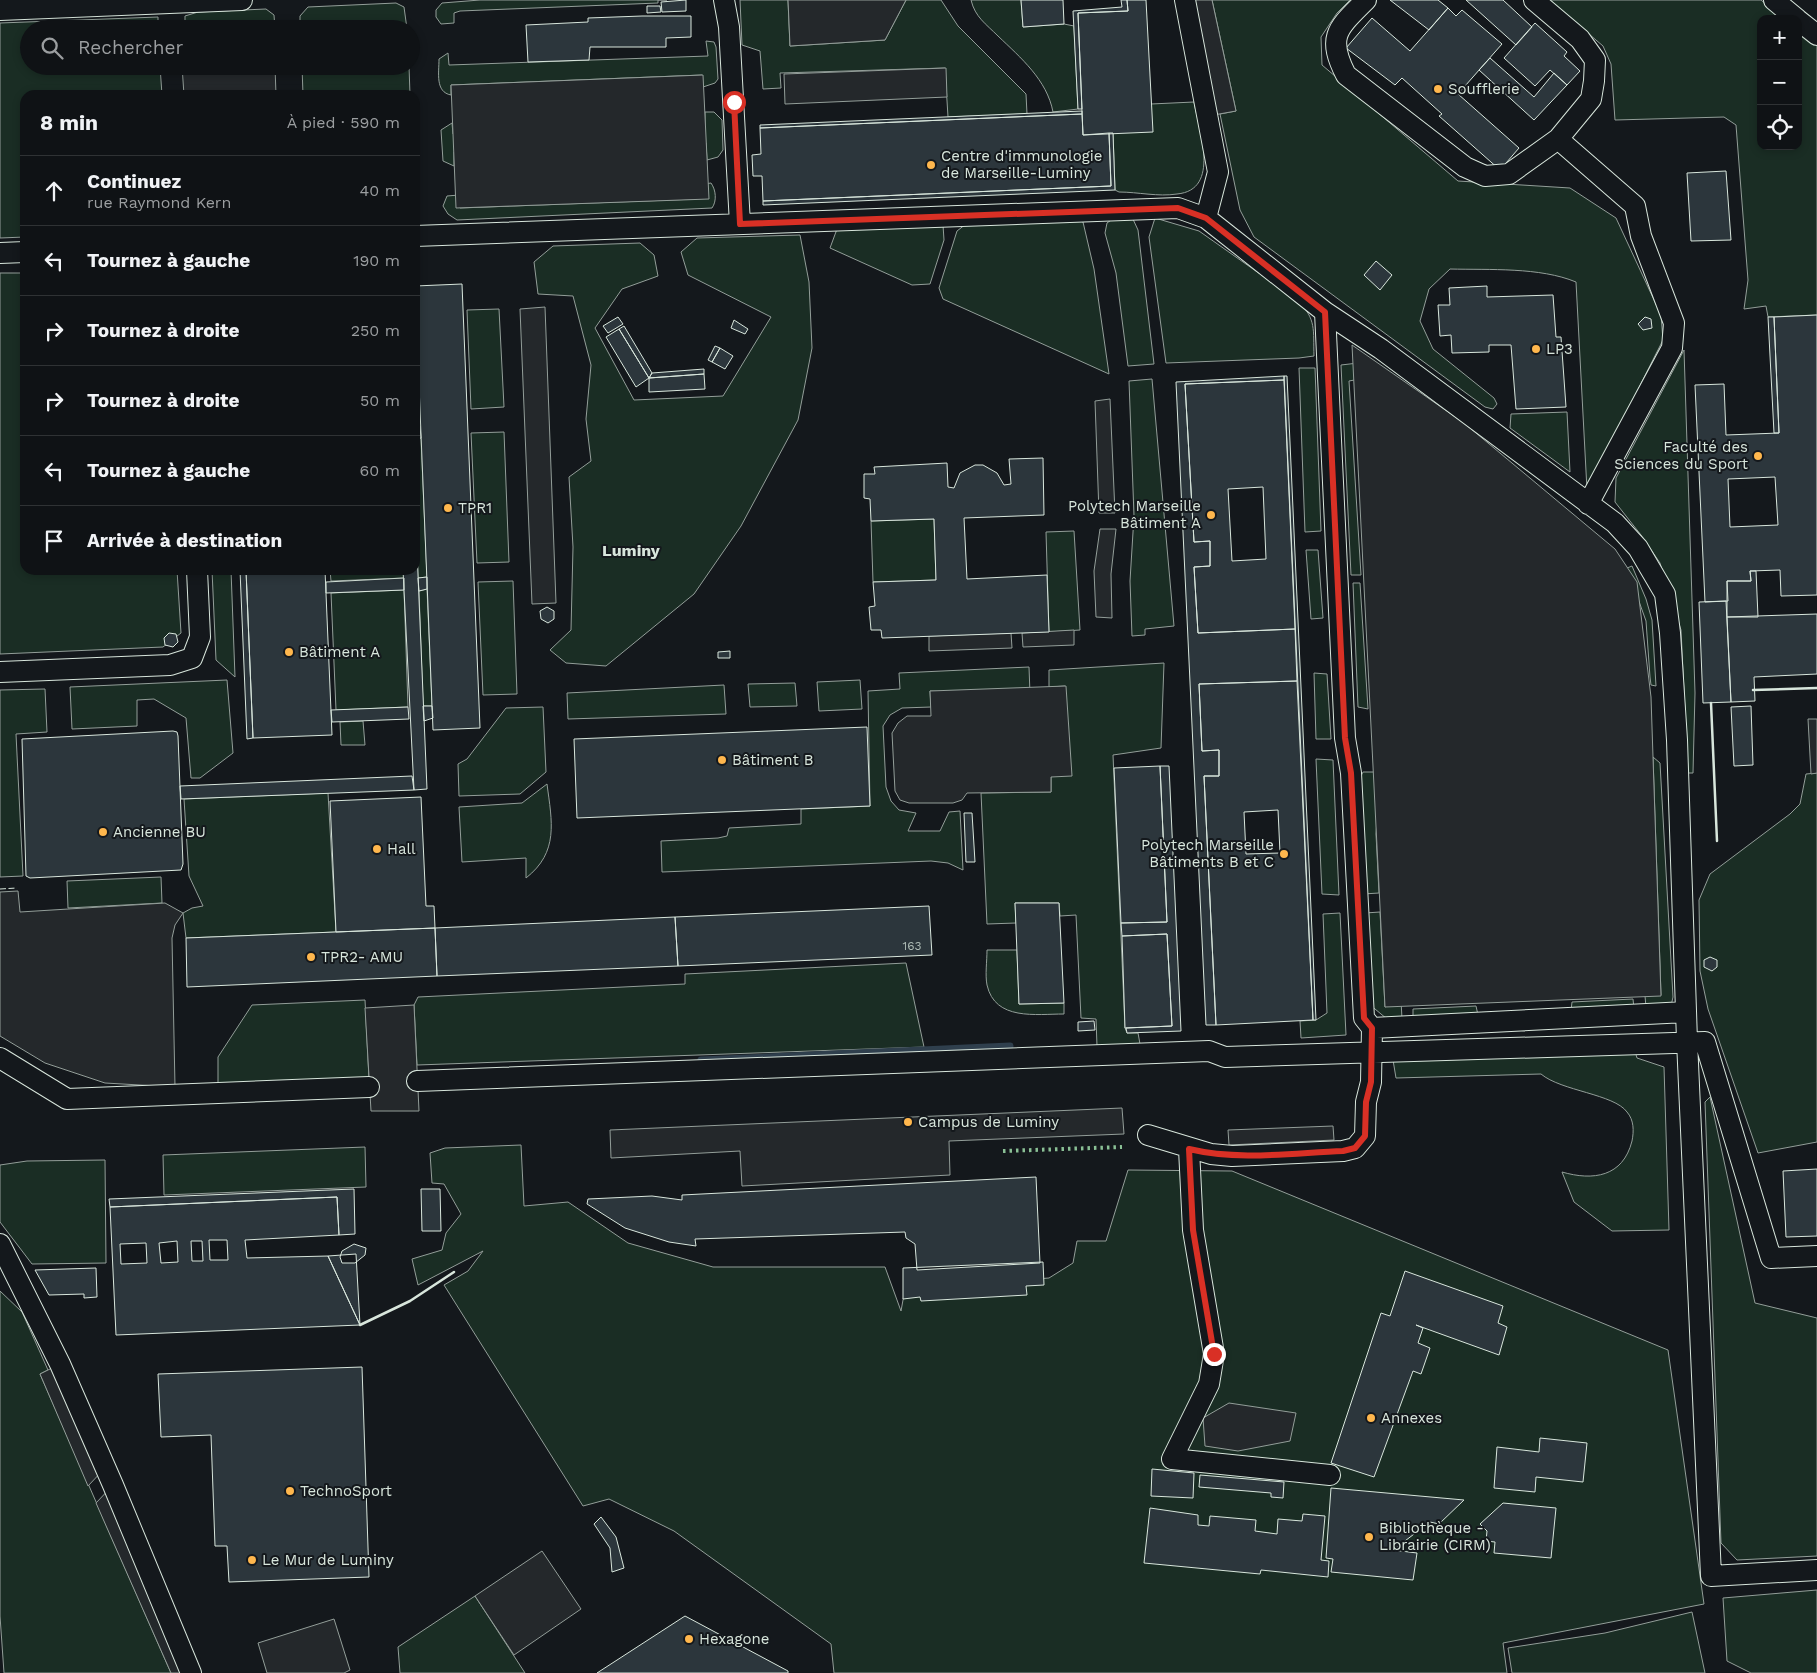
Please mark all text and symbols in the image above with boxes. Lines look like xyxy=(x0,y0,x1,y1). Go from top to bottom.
map controls xyxy=(1757,15,1802,150)
button: + xyxy=(1757,15,1802,60)
search box xyxy=(20,20,420,75)
icon: search xyxy=(38,34,66,62)
text: Rechercher xyxy=(78,36,183,59)
button: − xyxy=(1757,60,1802,105)
place label: Soufflerie xyxy=(1448,80,1520,98)
marker: Soufflerie xyxy=(1432,83,1444,95)
route start xyxy=(723,91,746,114)
button: locate xyxy=(1757,105,1802,150)
text: 8 min xyxy=(40,110,98,135)
text: À pied · 590 m xyxy=(287,113,400,132)
place label: Centre d'immunologie de Marseille-Luminy xyxy=(941,147,1102,182)
marker: Centre d'immunologie de Marseille-Luminy xyxy=(925,159,937,171)
text: Continuez xyxy=(87,170,181,193)
icon: ahead xyxy=(40,177,68,205)
text: 40 m xyxy=(360,181,400,200)
text: rue Raymond Kern xyxy=(87,193,231,212)
icon: left xyxy=(40,247,68,275)
text: Tournez à gauche xyxy=(87,249,250,272)
text: 190 m xyxy=(353,251,400,270)
icon: right xyxy=(40,317,68,345)
text: Tournez à droite xyxy=(87,319,239,342)
text: 250 m xyxy=(351,321,400,340)
place label: LP3 xyxy=(1546,340,1573,358)
marker: LP3 xyxy=(1530,343,1542,355)
icon: right xyxy=(40,387,68,415)
text: Tournez à droite xyxy=(87,389,239,412)
text: 50 m xyxy=(360,391,400,410)
place label: Faculté des Sciences du Sport xyxy=(1614,438,1749,473)
marker: Faculté des Sciences du Sport xyxy=(1752,450,1764,462)
icon: left xyxy=(40,457,68,485)
text: Tournez à gauche xyxy=(87,459,250,482)
text: 60 m xyxy=(360,461,400,480)
place label: Polytech Marseille Bâtiment A xyxy=(1068,497,1201,532)
place label: TPR1 xyxy=(458,499,492,517)
marker: TPR1 xyxy=(442,502,454,514)
marker: Polytech Marseille Bâtiment A xyxy=(1205,509,1217,521)
icon: arrive xyxy=(40,527,68,555)
text: Arrivée à destination xyxy=(87,529,282,552)
district label: Luminy xyxy=(602,541,661,560)
place label: Bâtiment A xyxy=(299,643,380,661)
marker: Bâtiment A xyxy=(283,646,295,658)
place label: Bâtiment B xyxy=(732,751,814,769)
marker: Bâtiment B xyxy=(716,754,728,766)
place label: Ancienne BU xyxy=(113,823,206,841)
marker: Ancienne BU xyxy=(97,826,109,838)
place label: Polytech Marseille Bâtiments B et C xyxy=(1141,836,1274,871)
place label: Hall xyxy=(387,840,416,858)
marker: Hall xyxy=(371,843,383,855)
marker: Polytech Marseille Bâtiments B et C xyxy=(1278,848,1290,860)
house number: 163 xyxy=(903,939,921,953)
place label: TPR2- AMU xyxy=(321,948,403,966)
marker: TPR2- AMU xyxy=(305,951,317,963)
place label: Campus de Luminy xyxy=(918,1113,1059,1131)
marker: Campus de Luminy xyxy=(902,1116,914,1128)
route end xyxy=(1203,1343,1226,1366)
place label: Annexes xyxy=(1381,1409,1442,1427)
marker: Annexes xyxy=(1365,1412,1377,1424)
place label: TechnoSport xyxy=(300,1482,393,1500)
marker: TechnoSport xyxy=(284,1485,296,1497)
place label: Bibliothèque - Librairie (CIRM) xyxy=(1379,1519,1491,1554)
marker: Bibliothèque - Librairie (CIRM) xyxy=(1363,1531,1375,1543)
place label: Le Mur de Luminy xyxy=(262,1551,394,1569)
marker: Le Mur de Luminy xyxy=(246,1554,258,1566)
place label: Hexagone xyxy=(699,1630,770,1648)
marker: Hexagone xyxy=(683,1633,695,1645)

